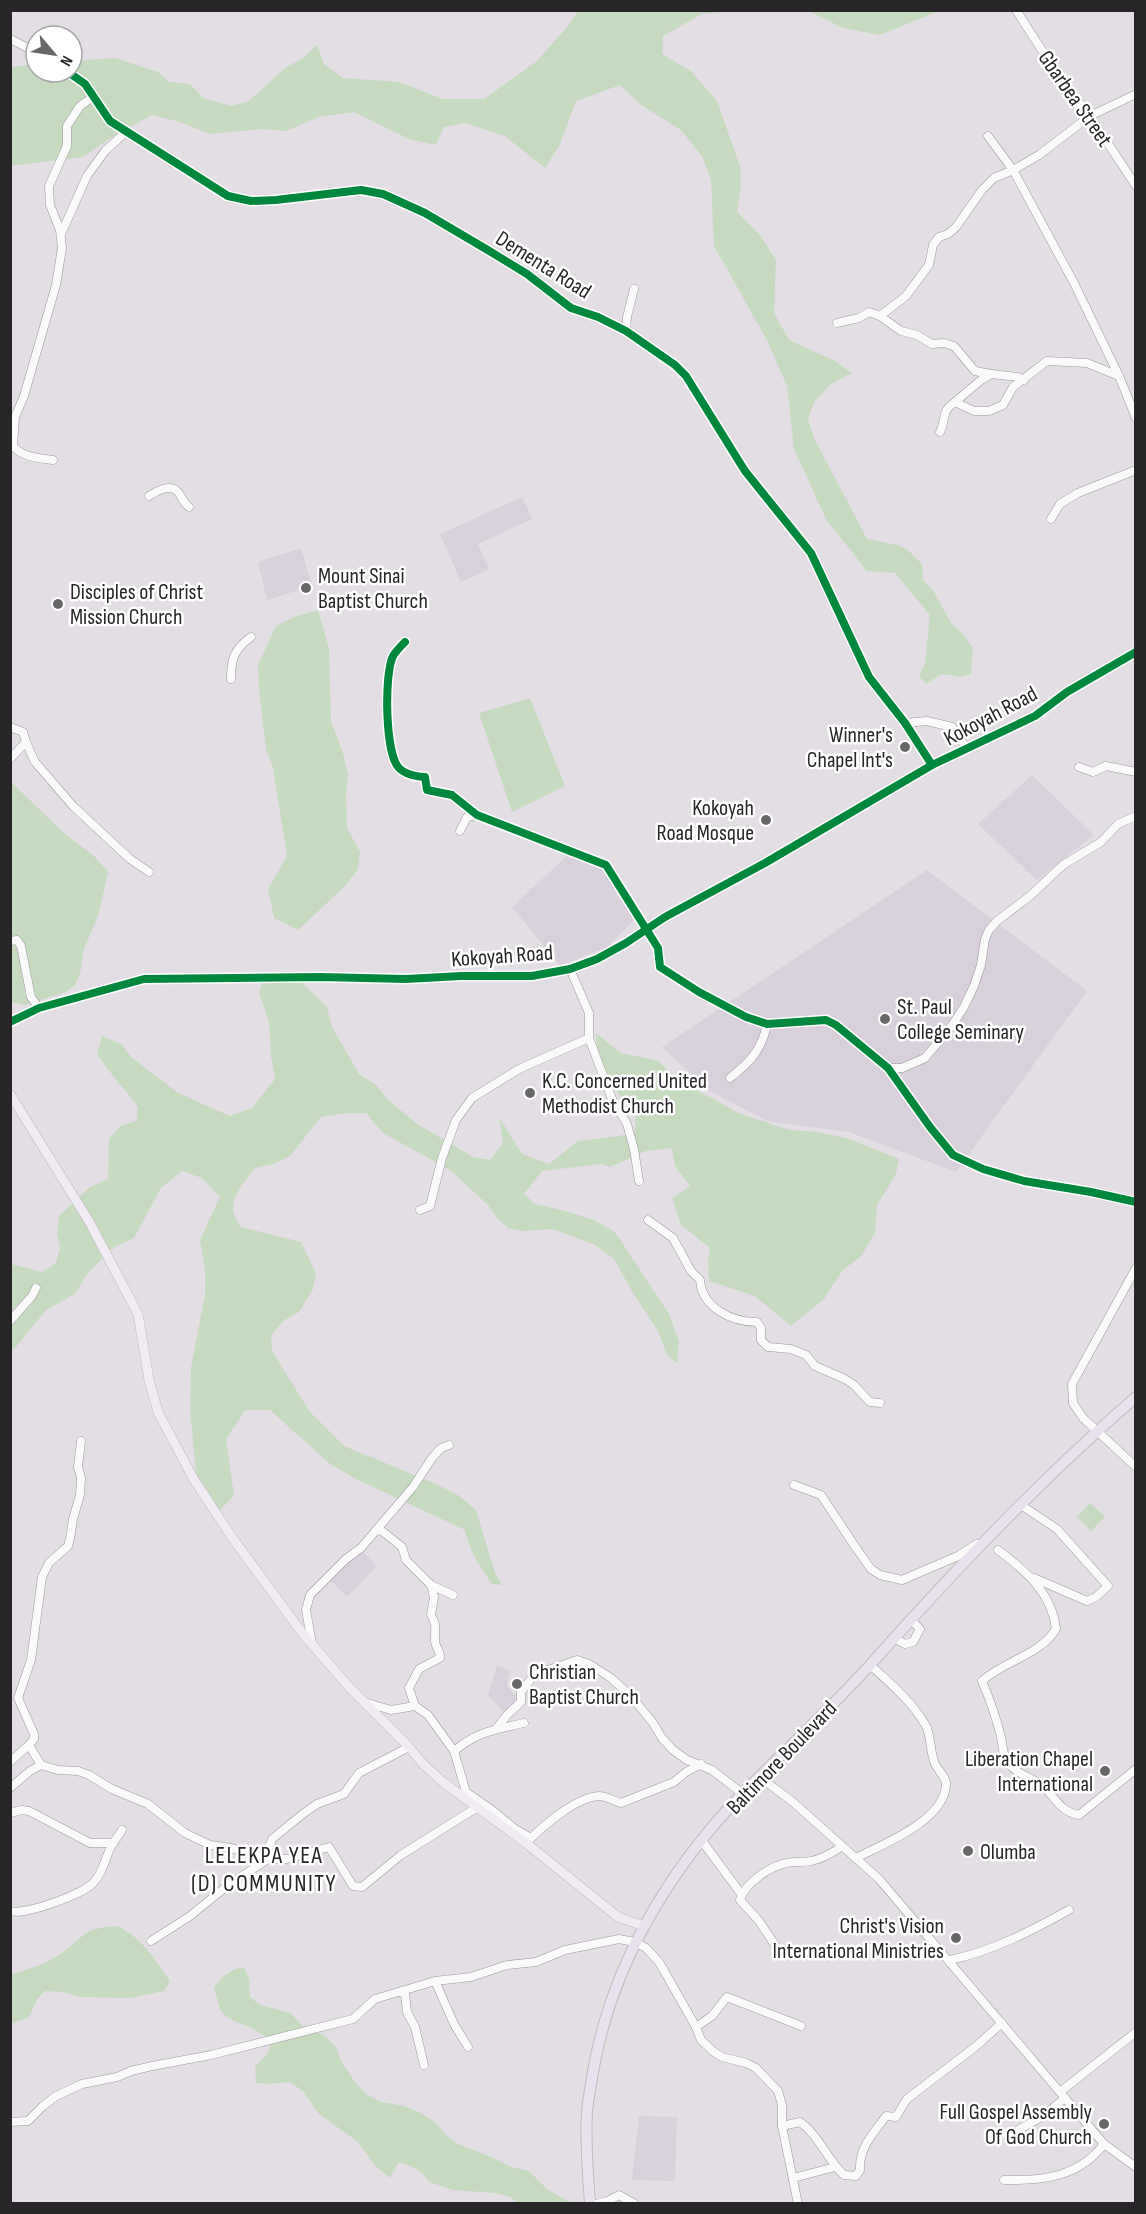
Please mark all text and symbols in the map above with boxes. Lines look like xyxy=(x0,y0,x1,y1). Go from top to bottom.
north arrow xyxy=(24,24,84,84)
street label: Gbarbea Street xyxy=(1032,46,1118,152)
text: N xyxy=(55,52,76,69)
street label: Dementa Road xyxy=(490,225,596,305)
place label: Mount Sinai Baptist Church xyxy=(318,563,428,615)
place label: Disciples of Christ Mission Church xyxy=(70,579,203,631)
marker: Mount Sinai Baptist Church xyxy=(299,581,313,595)
marker: Disciples of Christ Mission Church xyxy=(51,597,65,611)
street label: Kokoyah Road xyxy=(939,680,1042,752)
place label: Winner's Chapel Int's xyxy=(807,722,893,774)
marker: Winner's Chapel Int's xyxy=(898,740,912,754)
place label: Kokoyah Road Mosque xyxy=(657,795,754,847)
marker: Kokoyah Road Mosque xyxy=(759,813,773,827)
street label: Kokoyah Road xyxy=(450,939,554,974)
place label: St. Paul College Seminary xyxy=(897,994,1025,1046)
marker: St. Paul College Seminary xyxy=(878,1012,892,1026)
place label: K.C. Concerned United Methodist Church xyxy=(542,1068,707,1120)
marker: K.C. Concerned United Methodist Church xyxy=(523,1086,537,1100)
place label: Christian Baptist Church xyxy=(529,1659,639,1711)
marker: Christian Baptist Church xyxy=(510,1677,524,1691)
street label: Baltimore Boulevard xyxy=(721,1696,843,1820)
place label: Liberation Chapel International xyxy=(965,1746,1093,1798)
marker: Liberation Chapel International xyxy=(1098,1764,1112,1778)
place label: Olumba xyxy=(980,1839,1036,1866)
district label: LELEKPA YEA (D) COMMUNITY xyxy=(191,1841,337,1898)
marker: Olumba xyxy=(961,1844,975,1858)
place label: Christ's Vision International Ministries xyxy=(773,1913,944,1965)
marker: Christ's Vision International Ministries xyxy=(949,1931,963,1945)
place label: Full Gospel Assembly Of God Church xyxy=(939,2099,1092,2151)
marker: Full Gospel Assembly Of God Church xyxy=(1097,2117,1111,2131)

